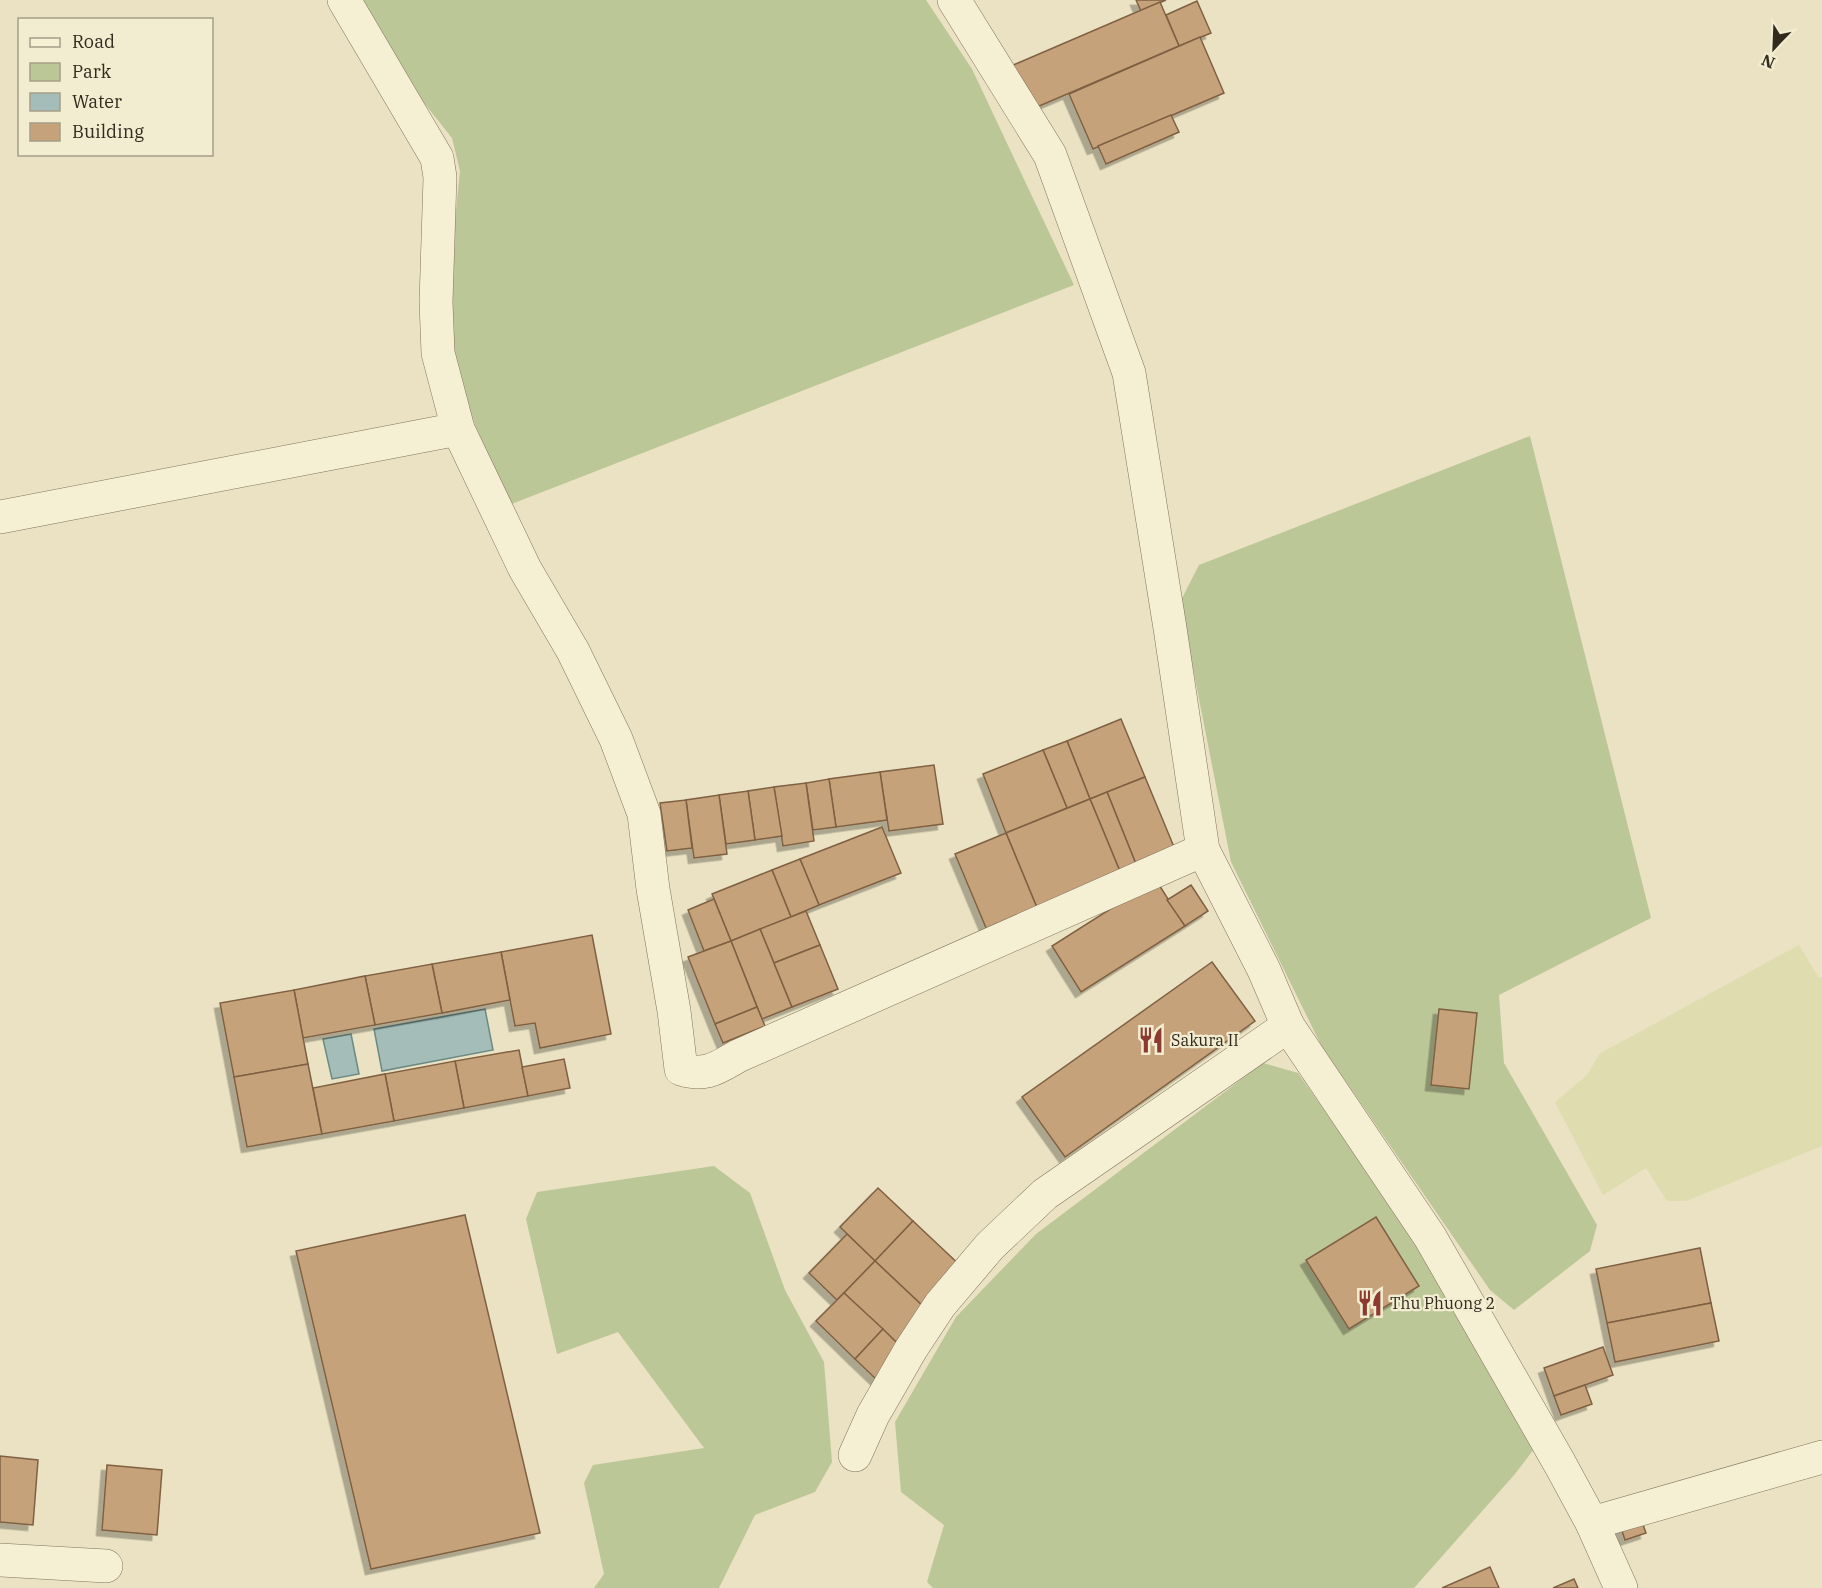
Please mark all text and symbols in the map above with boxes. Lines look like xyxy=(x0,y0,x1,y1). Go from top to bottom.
legend xyxy=(18,18,213,156)
north arrow xyxy=(1744,18,1804,78)
text: Road xyxy=(72,30,115,53)
text: N xyxy=(1758,50,1778,73)
text: Park xyxy=(72,60,112,83)
text: Water xyxy=(72,90,122,113)
text: Building xyxy=(72,120,144,143)
restaurant icon: Sakura II xyxy=(1136,1025,1166,1055)
place label: Sakura II xyxy=(1171,1030,1239,1050)
restaurant icon: Thu Phuong 2 xyxy=(1355,1288,1385,1318)
place label: Thu Phuong 2 xyxy=(1390,1293,1495,1313)

